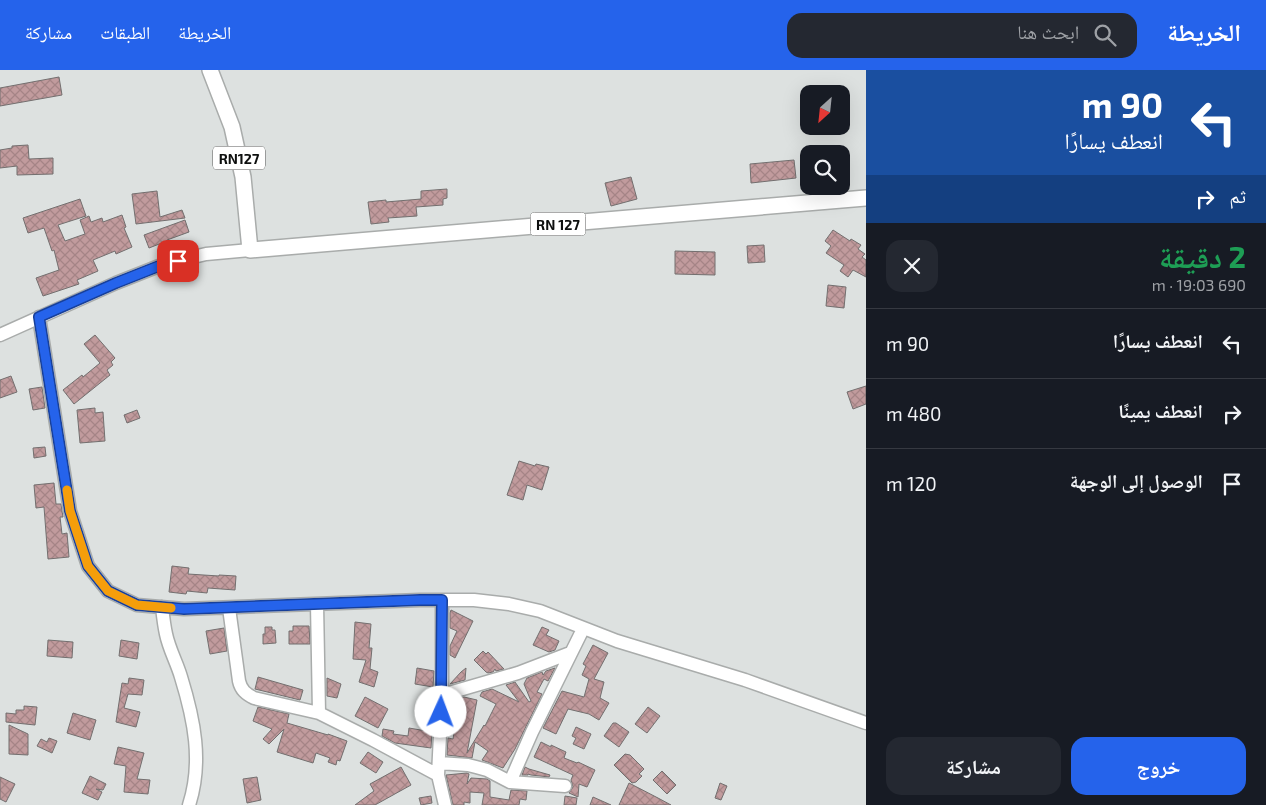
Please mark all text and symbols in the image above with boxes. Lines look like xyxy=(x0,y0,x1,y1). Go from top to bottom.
search box xyxy=(787,13,1137,58)
text: الخريطة xyxy=(1167,17,1241,46)
text: ابحث هنا xyxy=(1017,20,1079,43)
text: مشاركة xyxy=(25,21,72,43)
text: الطبقات xyxy=(100,21,150,43)
text: الخريطة xyxy=(178,21,231,43)
icon: search xyxy=(1091,21,1119,49)
text: 90 m xyxy=(1082,83,1163,125)
north arrow xyxy=(800,85,850,135)
map controls xyxy=(800,85,850,195)
icon: left xyxy=(1181,90,1246,155)
text: انعطف يسارًا xyxy=(1064,127,1163,153)
button: search xyxy=(800,145,850,195)
road number: RN127 xyxy=(213,146,265,170)
text: ثم xyxy=(1229,184,1246,207)
icon: right xyxy=(1191,185,1219,213)
road number: RN 127 xyxy=(530,212,586,236)
text: 2 دقيقة xyxy=(1159,238,1246,274)
pin xyxy=(157,240,199,282)
button: close xyxy=(886,240,938,292)
icon: arrive xyxy=(164,247,192,275)
text: 690 m · 19:03 xyxy=(1152,275,1246,294)
text: انعطف يسارًا xyxy=(1113,329,1203,352)
icon: left xyxy=(1218,330,1246,358)
text: 90 m xyxy=(886,332,929,355)
text: انعطف يمينًا xyxy=(1118,399,1203,422)
icon: right xyxy=(1218,400,1246,428)
text: 480 m xyxy=(886,402,942,425)
text: الوصول إلى الوجهة xyxy=(1070,469,1203,492)
icon: arrive xyxy=(1218,470,1246,498)
text: 120 m xyxy=(886,472,937,495)
position arrow xyxy=(414,685,466,737)
button: مشاركة xyxy=(886,737,1061,795)
button: خروج xyxy=(1071,737,1246,795)

